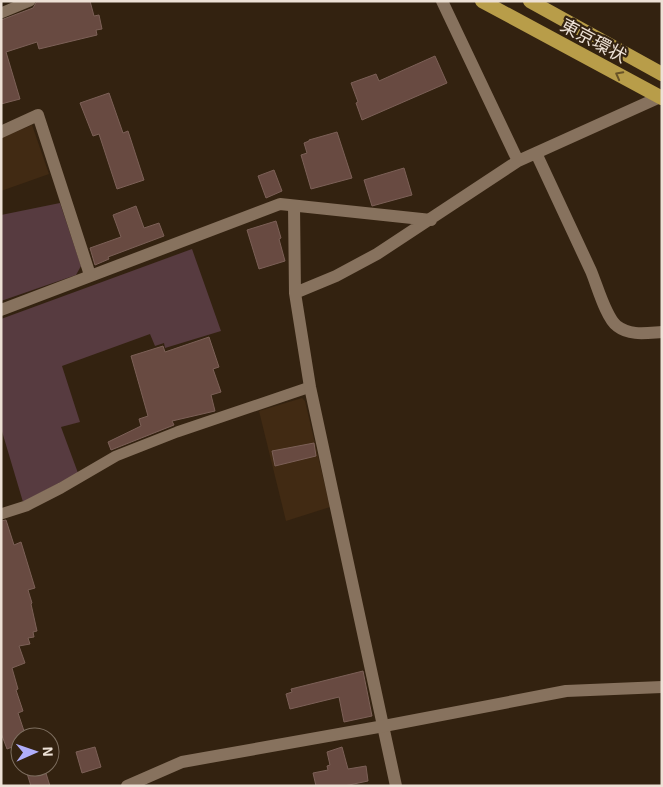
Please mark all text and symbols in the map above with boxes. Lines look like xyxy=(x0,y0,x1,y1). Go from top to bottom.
street label: 東京環状 xyxy=(557,13,631,67)
one-way arrow xyxy=(615,71,624,81)
north arrow xyxy=(10,727,60,777)
text: N xyxy=(40,746,57,757)

